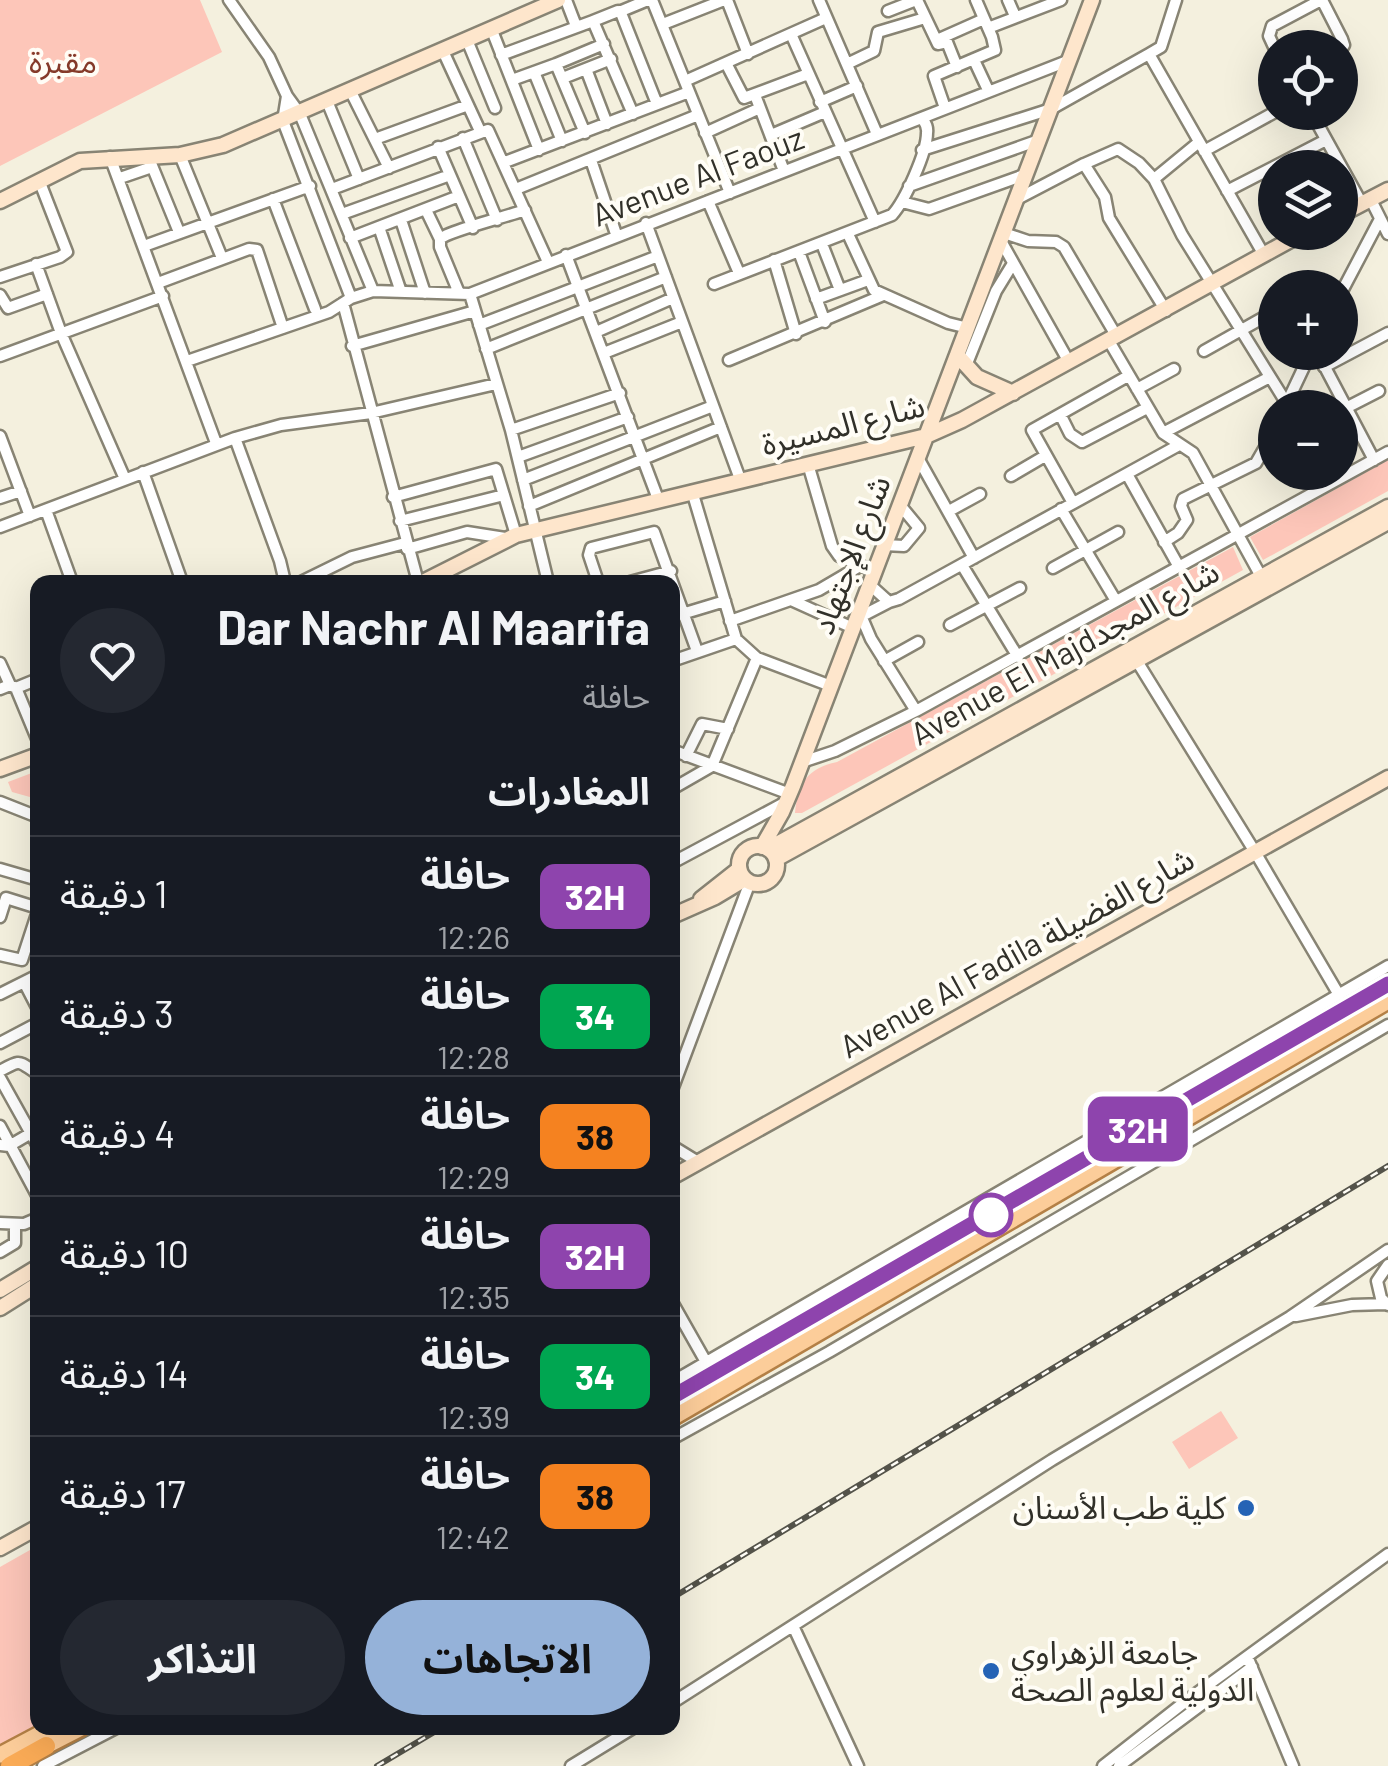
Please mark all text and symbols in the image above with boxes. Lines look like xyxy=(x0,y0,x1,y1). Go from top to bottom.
map controls xyxy=(1258,30,1358,490)
button: locate xyxy=(1258,30,1358,130)
park label: مقبرة xyxy=(29,41,97,81)
street label: Avenue Al Faouz xyxy=(586,117,808,233)
button: layers xyxy=(1258,150,1358,250)
button: + xyxy=(1258,270,1358,370)
street label: شارع المسيرة xyxy=(757,384,930,468)
button: − xyxy=(1258,390,1358,490)
street label: شارع الإجتهاد xyxy=(802,470,903,641)
street label: Avenue El Majdشارع المجد xyxy=(903,551,1228,758)
text: Dar Nachr Al Maarifa xyxy=(217,597,650,655)
button: heart xyxy=(60,608,165,713)
text: حافلة xyxy=(582,676,650,714)
text: المغادرات xyxy=(488,767,650,813)
street label: Avenue Al Fadila شارع الفضيلة xyxy=(833,838,1203,1071)
text: حافلة xyxy=(421,851,510,897)
text: 1 دقيقة xyxy=(60,870,167,916)
text: 32H xyxy=(565,875,625,917)
text: 12:26 xyxy=(437,917,510,955)
text: حافلة xyxy=(421,971,510,1017)
text: 3 دقيقة xyxy=(60,990,174,1036)
text: 34 xyxy=(575,995,615,1037)
text: 12:28 xyxy=(437,1037,510,1075)
text: حافلة xyxy=(421,1091,510,1137)
line badge: 32H xyxy=(1080,1096,1196,1162)
text: 32H xyxy=(1108,1108,1168,1150)
text: 4 دقيقة xyxy=(60,1110,175,1156)
text: 38 xyxy=(576,1115,614,1157)
text: 12:29 xyxy=(437,1157,510,1195)
unlabelled marker xyxy=(970,1194,1012,1236)
text: حافلة xyxy=(421,1211,510,1257)
text: 10 دقيقة xyxy=(60,1230,189,1276)
text: 32H xyxy=(565,1235,625,1277)
text: 12:35 xyxy=(438,1277,510,1315)
text: حافلة xyxy=(421,1331,510,1377)
text: 14 دقيقة xyxy=(60,1350,188,1396)
text: 34 xyxy=(575,1355,615,1397)
text: 12:39 xyxy=(438,1397,510,1435)
text: حافلة xyxy=(421,1451,510,1497)
text: 17 دقيقة xyxy=(60,1470,185,1516)
text: 38 xyxy=(576,1475,614,1517)
place label: كلية طب الأسنان xyxy=(1013,1487,1227,1526)
marker: كلية طب الأسنان xyxy=(1235,1497,1257,1519)
text: 12:42 xyxy=(436,1517,510,1555)
button: التذاكر xyxy=(60,1600,345,1715)
button: الاتجاهات xyxy=(365,1600,650,1715)
place label: جامعة الزهراوي الدولية لعلوم الصحة xyxy=(1011,1632,1254,1714)
marker: جامعة الزهراوي الدولية لعلوم الصحة xyxy=(980,1660,1002,1682)

